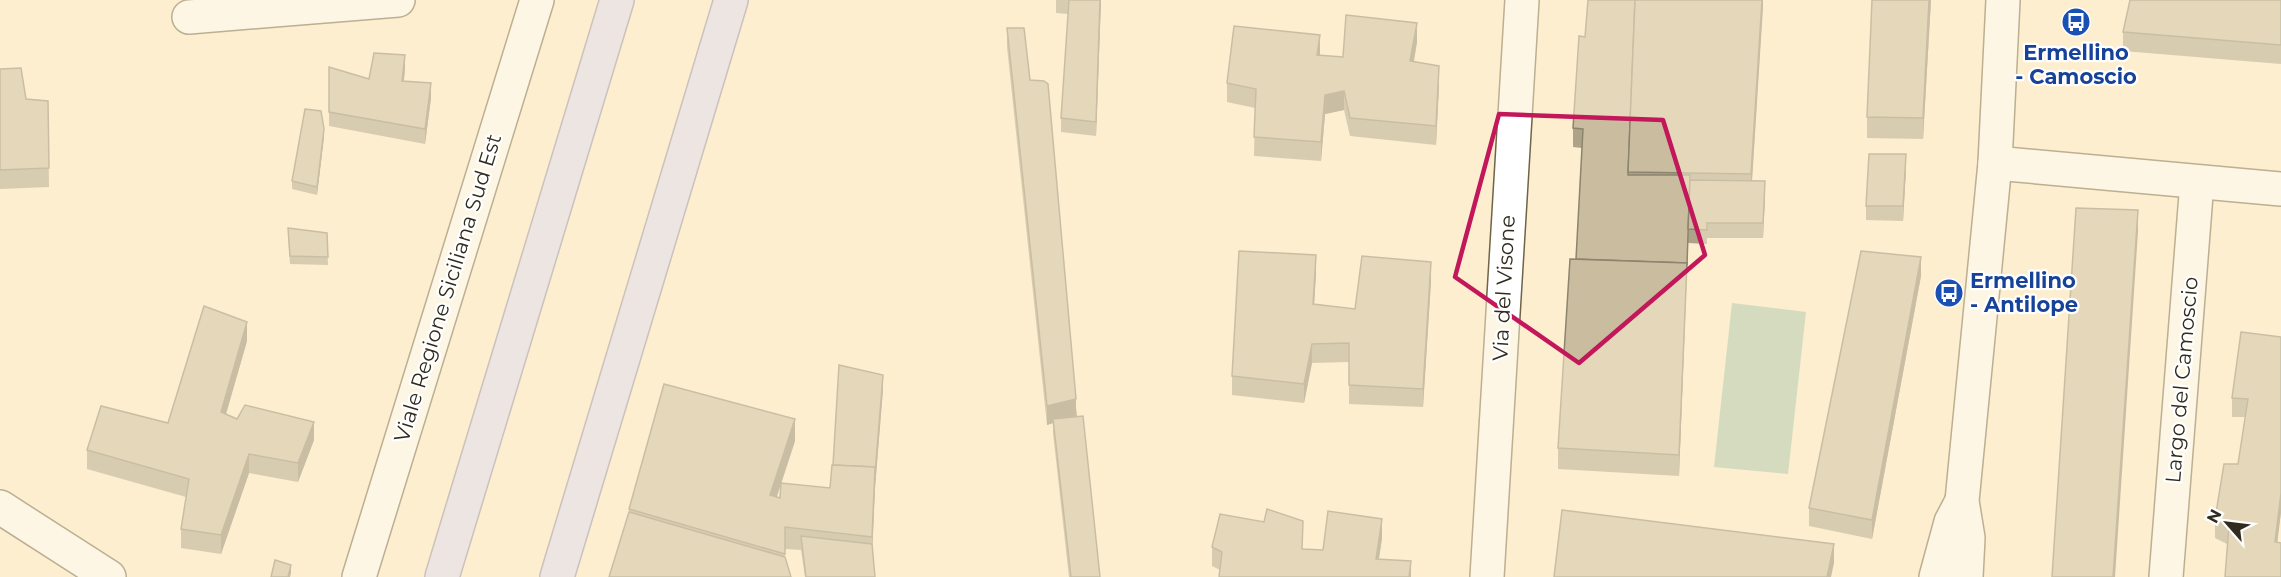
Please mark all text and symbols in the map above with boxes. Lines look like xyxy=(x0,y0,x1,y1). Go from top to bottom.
bus stop icon: Ermellino - Camoscio xyxy=(2060,6,2092,38)
place label: Ermellino - Camoscio xyxy=(2015,40,2137,89)
street label: Viale Regione Siciliana Sud Est xyxy=(389,131,506,445)
street label: Via del Visone xyxy=(1487,214,1520,362)
place label: Ermellino - Antilope xyxy=(1970,268,2078,317)
street label: Largo del Camoscio xyxy=(2160,276,2203,484)
bus stop icon: Ermellino - Antilope xyxy=(1933,277,1965,309)
north arrow xyxy=(2197,493,2257,553)
text: N xyxy=(2203,506,2226,526)

